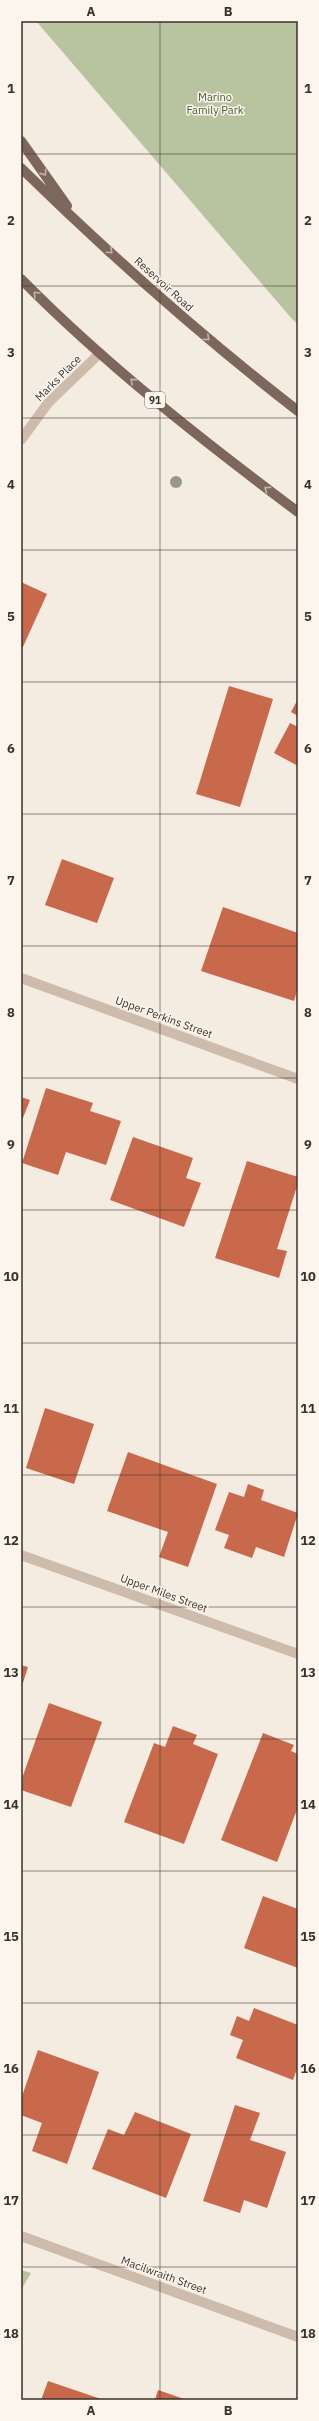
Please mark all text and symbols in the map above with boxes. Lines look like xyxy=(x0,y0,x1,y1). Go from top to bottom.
text: A xyxy=(87,3,96,20)
text: B xyxy=(224,3,233,20)
text: 1 xyxy=(7,80,15,97)
text: 1 xyxy=(304,80,312,97)
park label: Marino Family Park xyxy=(186,90,244,117)
one-way arrow xyxy=(39,168,46,175)
text: 2 xyxy=(7,212,15,229)
text: 2 xyxy=(304,212,312,229)
one-way arrow xyxy=(105,247,113,254)
street label: Reservoir Road xyxy=(132,254,196,314)
one-way arrow xyxy=(33,291,41,299)
one-way arrow xyxy=(202,334,210,341)
text: 3 xyxy=(7,344,15,361)
text: 3 xyxy=(304,344,312,361)
street label: Marks Place xyxy=(32,352,84,404)
one-way arrow xyxy=(130,379,137,386)
road number: 91 xyxy=(145,392,165,408)
text: 4 xyxy=(7,476,15,493)
text: 4 xyxy=(304,476,312,493)
one-way arrow xyxy=(264,487,271,494)
text: 5 xyxy=(7,608,15,625)
text: 5 xyxy=(304,608,312,625)
text: 6 xyxy=(7,740,15,757)
text: 6 xyxy=(304,740,312,757)
text: 7 xyxy=(7,872,15,889)
text: 7 xyxy=(304,872,312,889)
street label: Upper Perkins Street xyxy=(114,993,215,1041)
text: 8 xyxy=(7,1004,15,1021)
text: 8 xyxy=(304,1004,312,1021)
text: 9 xyxy=(7,1136,15,1153)
text: 9 xyxy=(304,1136,312,1153)
text: 10 xyxy=(3,1268,19,1285)
text: 10 xyxy=(300,1268,316,1285)
text: 11 xyxy=(3,1400,19,1417)
text: 11 xyxy=(300,1400,316,1417)
text: 12 xyxy=(3,1532,19,1549)
text: 12 xyxy=(300,1532,316,1549)
street label: Upper Miles Street xyxy=(119,1571,210,1615)
text: 13 xyxy=(3,1664,19,1681)
text: 13 xyxy=(300,1664,316,1681)
text: 14 xyxy=(3,1796,19,1813)
text: 14 xyxy=(300,1796,316,1813)
text: 15 xyxy=(3,1928,19,1945)
text: 15 xyxy=(300,1928,316,1945)
text: 16 xyxy=(3,2060,19,2077)
text: 16 xyxy=(300,2060,316,2077)
text: 17 xyxy=(3,2192,19,2209)
text: 17 xyxy=(300,2192,316,2209)
street label: Macilwraith Street xyxy=(119,2253,209,2297)
text: 18 xyxy=(3,2325,19,2342)
text: 18 xyxy=(300,2325,316,2342)
text: A xyxy=(87,2402,96,2419)
text: B xyxy=(224,2402,233,2419)

